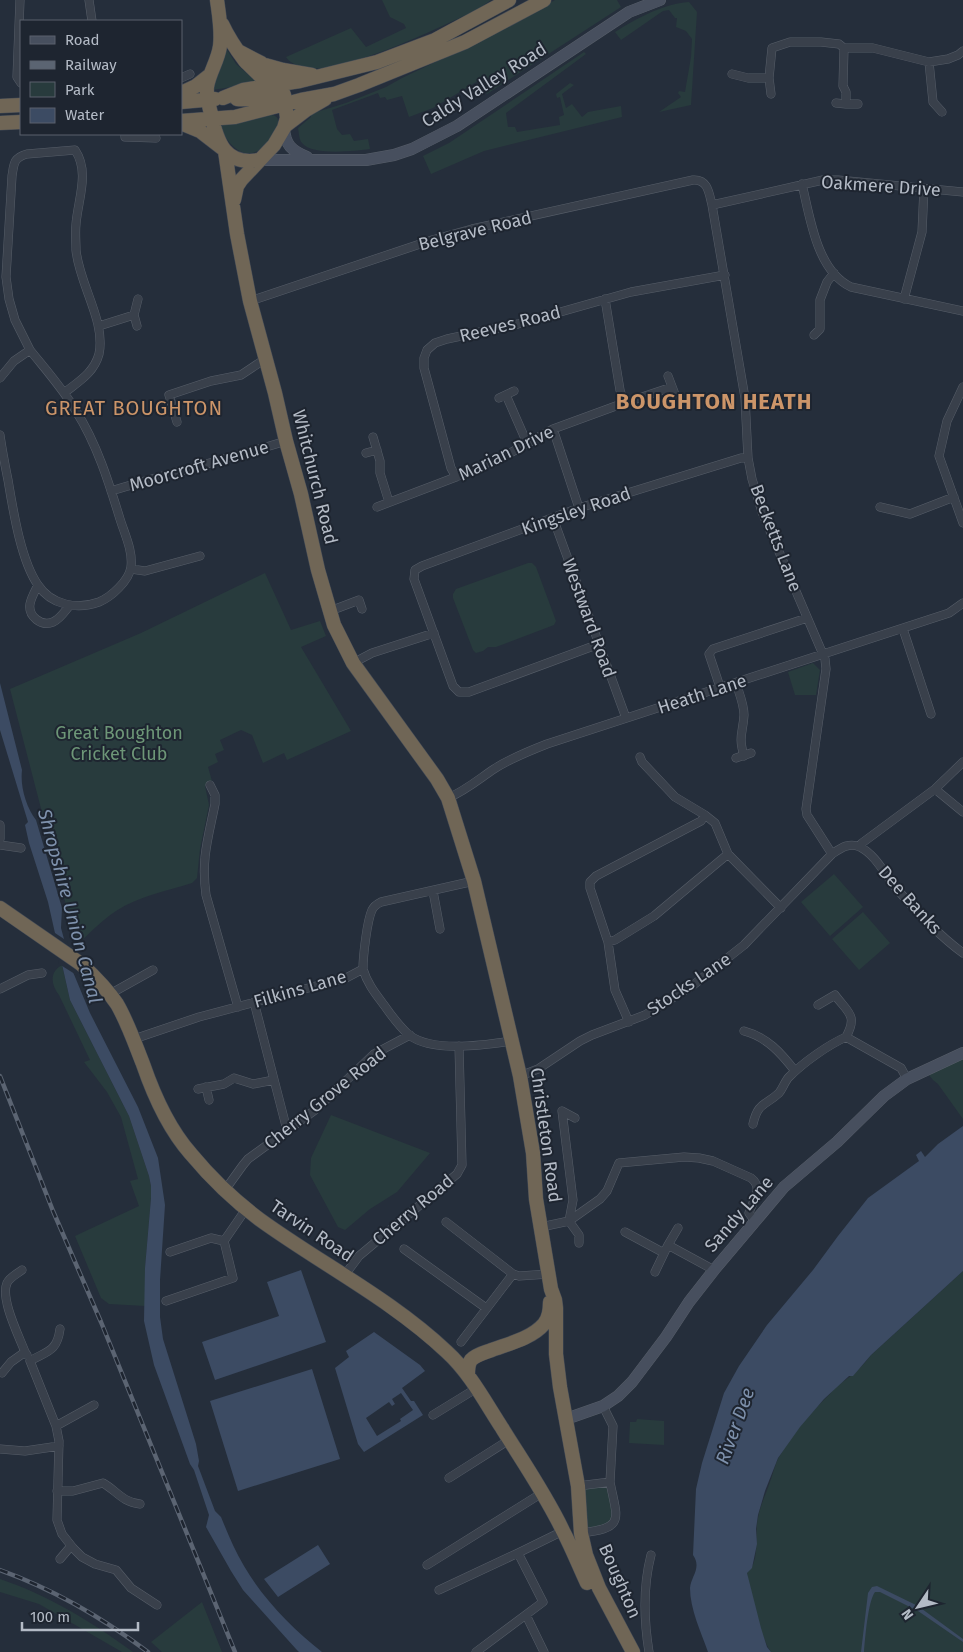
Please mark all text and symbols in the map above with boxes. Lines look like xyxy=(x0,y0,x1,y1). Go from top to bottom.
legend xyxy=(20,20,182,135)
text: Road xyxy=(65,31,100,49)
street label: Caldy Valley Road xyxy=(417,38,551,132)
text: Railway xyxy=(65,56,117,74)
text: Park xyxy=(65,81,95,99)
text: Water xyxy=(65,106,104,124)
street label: Oakmere Drive xyxy=(821,171,941,201)
street label: Belgrave Road xyxy=(416,206,534,256)
street label: Reeves Road xyxy=(457,301,563,347)
district label: BOUGHTON HEATH xyxy=(616,388,812,415)
district label: GREAT BOUGHTON xyxy=(45,396,223,420)
street label: Whitchurch Road xyxy=(288,407,342,547)
street label: Marian Drive xyxy=(455,421,557,485)
street label: Moorcroft Avenue xyxy=(127,436,271,496)
street label: Becketts Lane xyxy=(745,481,807,595)
street label: Kingsley Road xyxy=(519,482,633,540)
street label: Westward Road xyxy=(557,555,621,681)
street label: Heath Lane xyxy=(655,669,749,719)
park label: Great Boughton Cricket Club xyxy=(55,722,183,765)
water label: Shropshire Union Canal xyxy=(33,805,107,1006)
street label: Dee Banks xyxy=(873,861,947,939)
street label: Stocks Lane xyxy=(643,948,735,1020)
street label: Filkins Lane xyxy=(251,965,349,1013)
street label: Cherry Grove Road xyxy=(259,1042,391,1154)
street label: Christleton Road xyxy=(526,1066,566,1204)
street label: Cherry Road xyxy=(368,1170,458,1250)
street label: Sandy Lane xyxy=(700,1172,778,1256)
street label: Tarvin Road xyxy=(266,1195,358,1267)
water label: River Dee xyxy=(711,1385,759,1467)
street label: Boughton xyxy=(594,1540,646,1622)
north arrow xyxy=(893,1582,943,1632)
scale bar xyxy=(22,1600,139,1632)
text: N xyxy=(898,1605,917,1623)
text: 100 m xyxy=(30,1608,70,1626)

